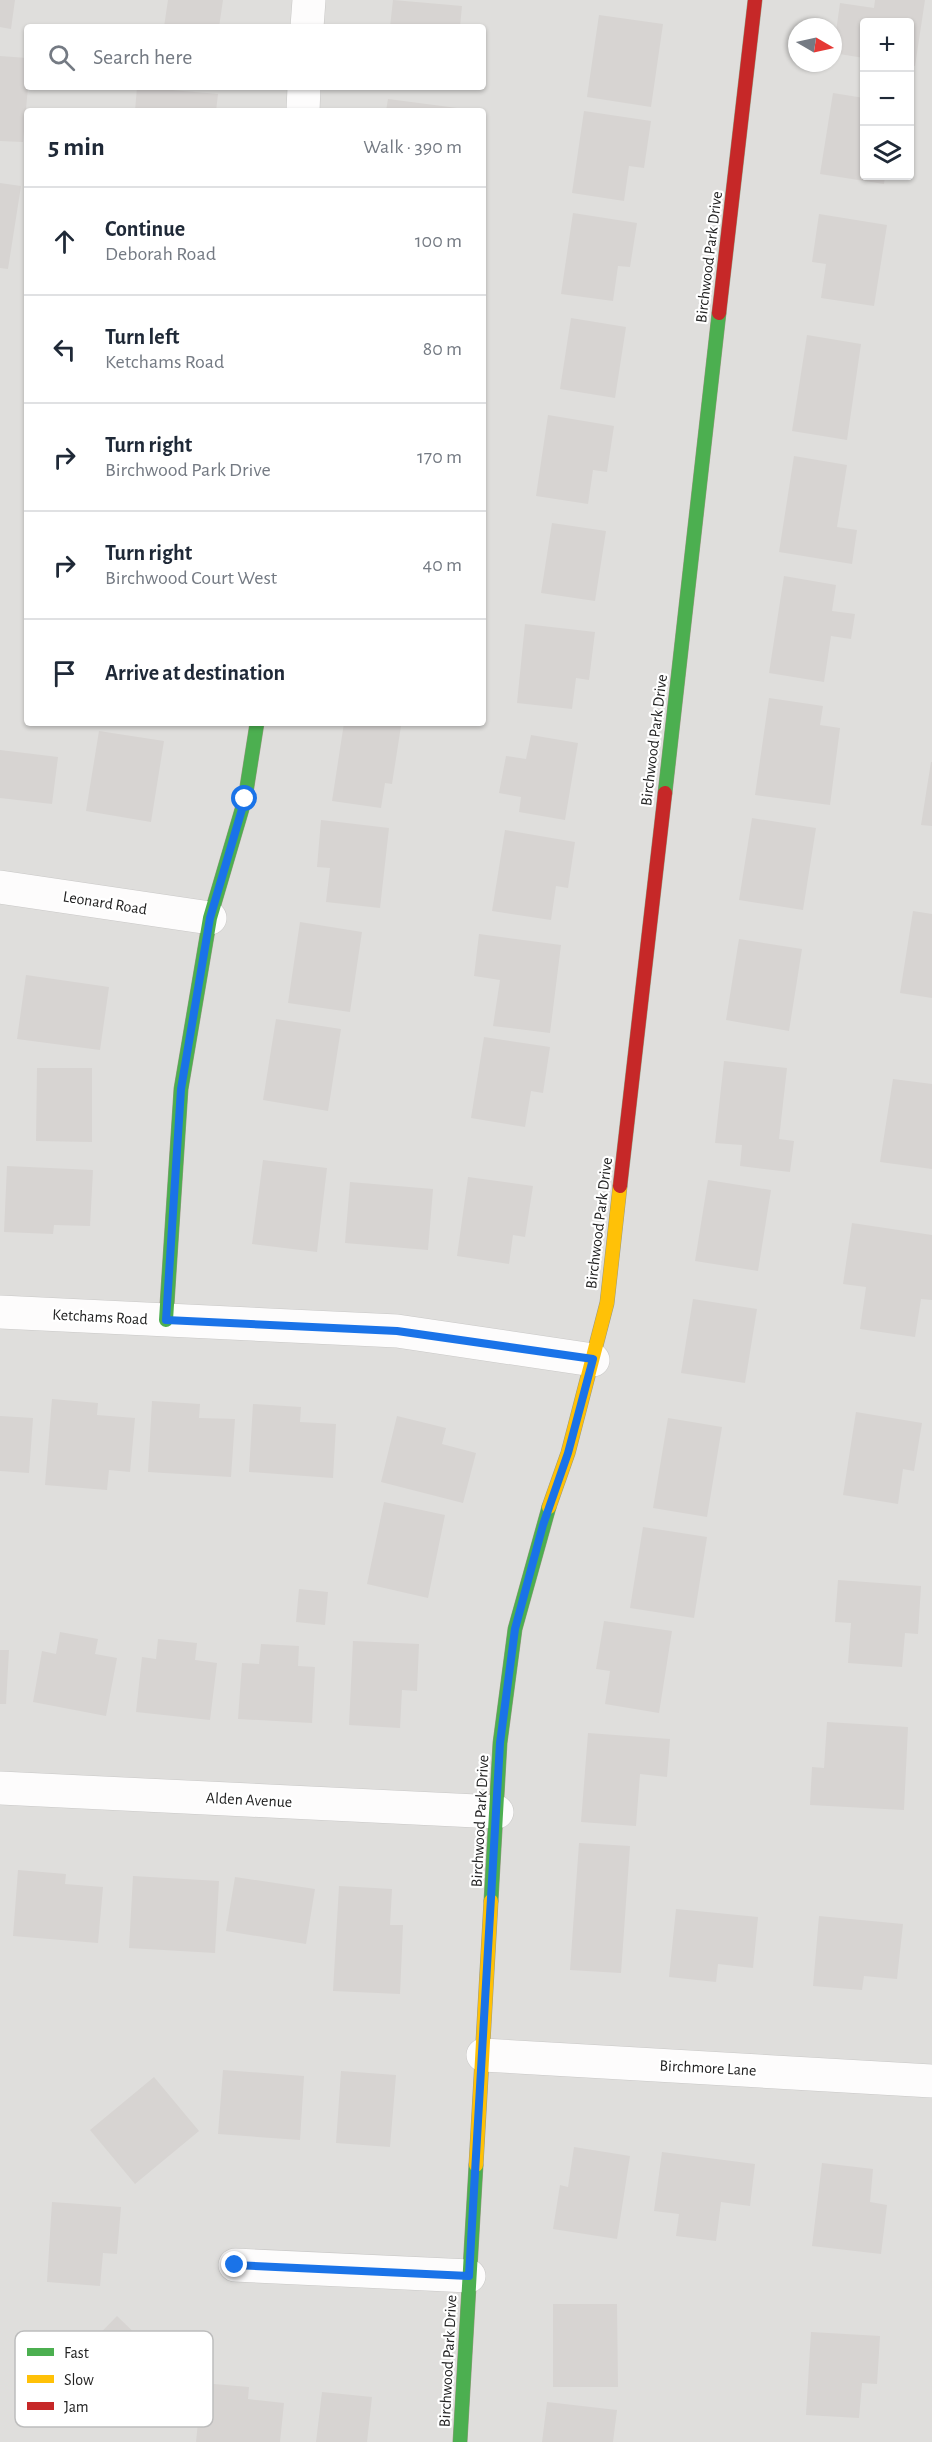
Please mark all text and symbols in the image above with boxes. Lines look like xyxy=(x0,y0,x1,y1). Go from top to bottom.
north arrow xyxy=(788,18,842,72)
map controls xyxy=(860,18,914,180)
button: + xyxy=(860,18,914,72)
search box xyxy=(24,24,486,90)
icon: search xyxy=(45,41,78,74)
text: Search here xyxy=(93,46,192,68)
button: − xyxy=(860,72,914,126)
button: layers xyxy=(860,126,914,180)
text: 5 min xyxy=(48,134,105,160)
text: Walk · 390 m xyxy=(363,137,462,157)
street label: Birchwood Park Drive xyxy=(693,190,725,324)
text: Continue xyxy=(105,218,185,240)
icon: ahead xyxy=(48,225,81,258)
text: 100 m xyxy=(415,231,462,251)
text: Deborah Road xyxy=(105,244,216,264)
text: Turn left xyxy=(105,326,179,348)
icon: left xyxy=(48,333,81,366)
text: 80 m xyxy=(423,339,462,359)
text: Ketchams Road xyxy=(105,352,224,372)
text: Turn right xyxy=(105,434,192,456)
icon: right xyxy=(48,441,81,474)
text: 170 m xyxy=(417,447,462,467)
text: Birchwood Park Drive xyxy=(105,460,271,480)
text: Turn right xyxy=(105,542,192,564)
icon: right xyxy=(48,549,81,582)
text: 40 m xyxy=(423,555,462,575)
text: Birchwood Court West xyxy=(105,568,277,588)
icon: arrive xyxy=(48,657,81,690)
text: Arrive at destination xyxy=(105,662,285,684)
street label: Birchwood Park Drive xyxy=(638,673,670,807)
route start xyxy=(231,785,257,811)
street label: Leonard Road xyxy=(62,888,148,918)
street label: Birchwood Park Drive xyxy=(583,1156,615,1290)
street label: Ketchams Road xyxy=(52,1307,148,1327)
street label: Birchwood Park Drive xyxy=(469,1754,491,1888)
street label: Alden Avenue xyxy=(205,1790,293,1810)
street label: Birchmore Lane xyxy=(659,2057,757,2079)
route end xyxy=(221,2251,247,2277)
street label: Birchwood Park Drive xyxy=(437,2294,459,2428)
legend xyxy=(15,2331,213,2427)
text: Fast xyxy=(64,2345,89,2361)
text: Slow xyxy=(64,2372,94,2388)
text: Jam xyxy=(64,2399,89,2415)

